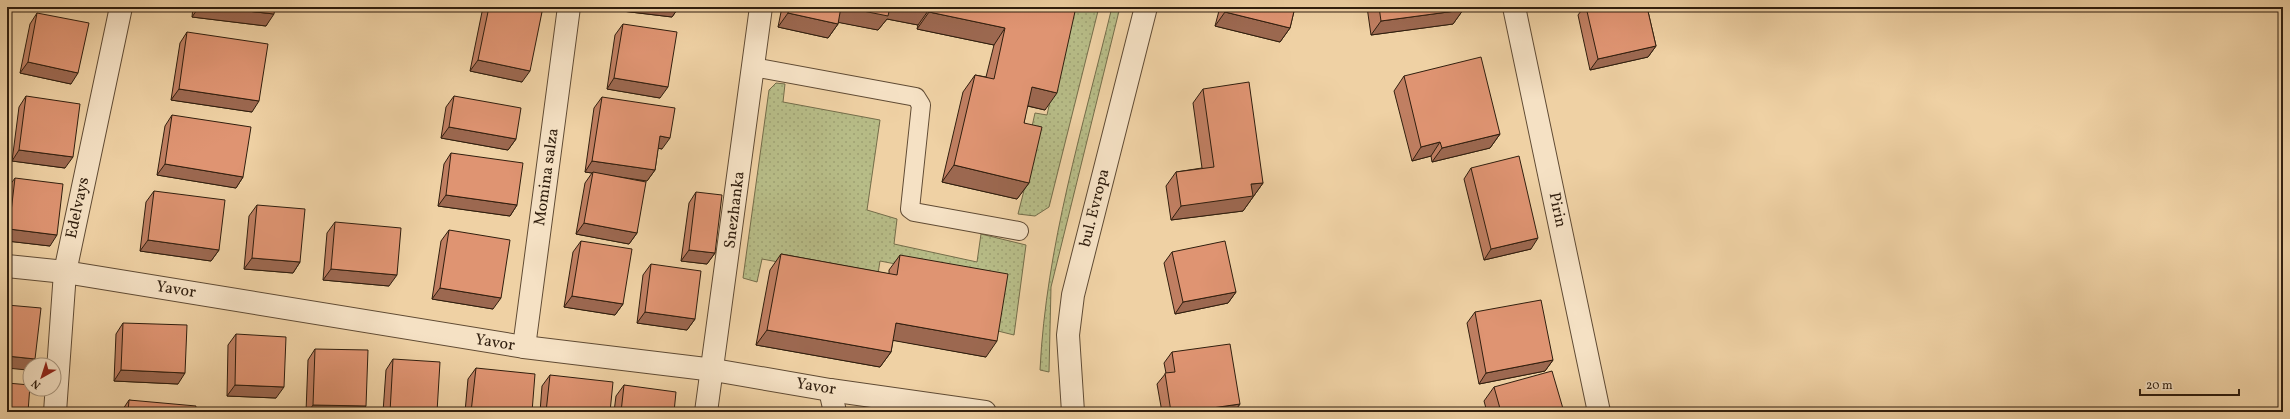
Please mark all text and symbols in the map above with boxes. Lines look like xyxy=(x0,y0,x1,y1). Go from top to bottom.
street label: Momina salza xyxy=(529,127,565,227)
street label: bul. Evropa xyxy=(1075,167,1115,249)
street label: Snezhanka xyxy=(719,170,751,250)
street label: Edelvays xyxy=(61,175,95,241)
street label: Pirin xyxy=(1543,191,1571,229)
street label: Yavor xyxy=(155,276,198,304)
street label: Yavor xyxy=(474,329,517,357)
north arrow xyxy=(22,357,62,397)
scale bar xyxy=(2140,371,2239,397)
street label: Yavor xyxy=(795,373,838,401)
text: N xyxy=(29,375,44,392)
text: 20 m xyxy=(2146,378,2173,394)

